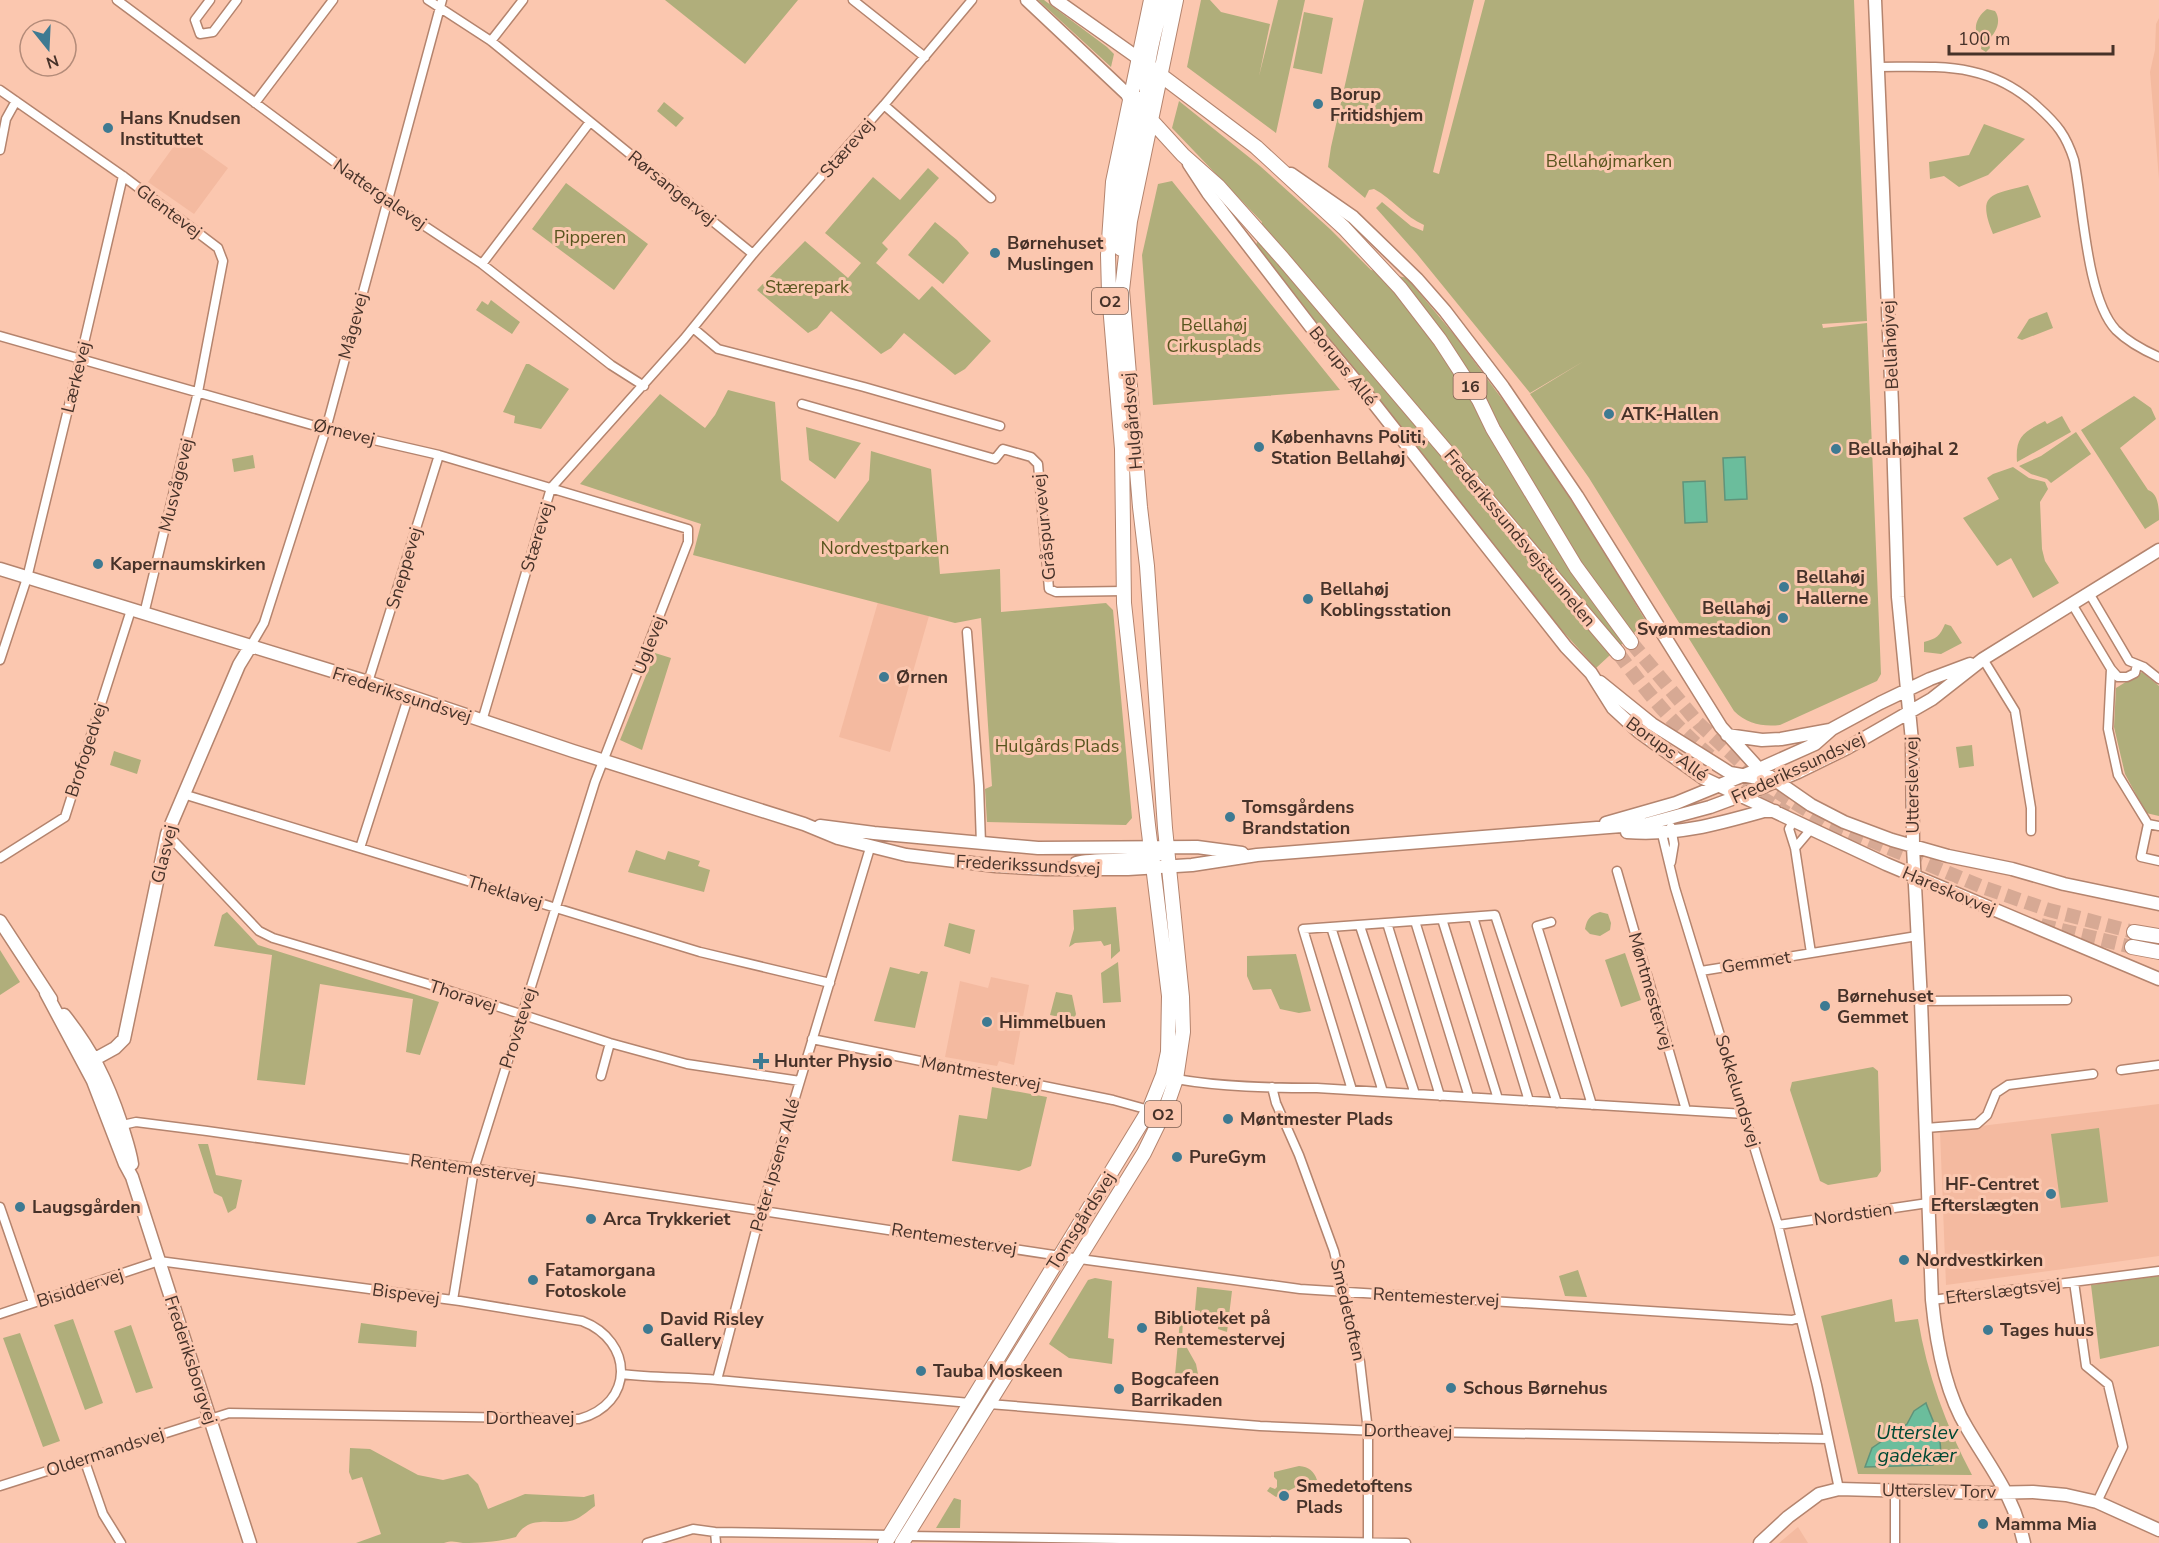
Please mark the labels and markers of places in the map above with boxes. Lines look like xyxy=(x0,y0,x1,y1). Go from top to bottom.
place label: Borup Fritidshjem xyxy=(1330,82,1423,127)
marker: Borup Fritidshjem xyxy=(1311,97,1325,111)
place label: Hans Knudsen Instituttet xyxy=(120,106,241,151)
marker: Hans Knudsen Instituttet xyxy=(101,121,115,135)
place label: Børnehuset Muslingen xyxy=(1007,231,1104,276)
marker: Børnehuset Muslingen xyxy=(988,246,1002,260)
place label: ATK-Hallen xyxy=(1621,402,1719,426)
marker: ATK-Hallen xyxy=(1602,407,1616,421)
place label: Københavns Politi, Station Bellahøj xyxy=(1271,425,1426,470)
place label: Bellahøjhal 2 xyxy=(1848,437,1959,461)
marker: Københavns Politi, Station Bellahøj xyxy=(1252,440,1266,454)
marker: Bellahøjhal 2 xyxy=(1829,442,1843,456)
place label: Kapernaumskirken xyxy=(110,552,266,576)
marker: Kapernaumskirken xyxy=(91,557,105,571)
place label: Bellahøj Hallerne xyxy=(1796,565,1868,610)
place label: Bellahøj Koblingsstation xyxy=(1320,577,1451,622)
marker: Bellahøj Hallerne xyxy=(1777,580,1791,594)
marker: Bellahøj Koblingsstation xyxy=(1301,592,1315,606)
place label: Bellahøj Svømmestadion xyxy=(1637,596,1771,641)
marker: Bellahøj Svømmestadion xyxy=(1776,611,1790,625)
place label: Ørnen xyxy=(896,665,948,689)
marker: Ørnen xyxy=(877,670,891,684)
place label: Tomsgårdens Brandstation xyxy=(1242,795,1354,840)
marker: Tomsgårdens Brandstation xyxy=(1223,810,1237,824)
place label: Børnehuset Gemmet xyxy=(1837,984,1934,1029)
marker: Børnehuset Gemmet xyxy=(1818,999,1832,1013)
place label: Himmelbuen xyxy=(999,1010,1106,1034)
marker: Himmelbuen xyxy=(980,1015,994,1029)
place label: Hunter Physio xyxy=(774,1049,893,1073)
marker: Hunter Physio xyxy=(752,1052,770,1070)
place label: Møntmester Plads xyxy=(1240,1107,1393,1131)
marker: Møntmester Plads xyxy=(1221,1112,1235,1126)
place label: PureGym xyxy=(1189,1145,1266,1169)
marker: PureGym xyxy=(1170,1150,1184,1164)
place label: HF-Centret Efterslægten xyxy=(1931,1172,2039,1217)
marker: HF-Centret Efterslægten xyxy=(2044,1187,2058,1201)
place label: Laugsgården xyxy=(32,1195,141,1219)
marker: Laugsgården xyxy=(13,1200,27,1214)
place label: Arca Trykkeriet xyxy=(603,1207,731,1231)
marker: Arca Trykkeriet xyxy=(584,1212,598,1226)
place label: Nordvestkirken xyxy=(1916,1248,2043,1272)
marker: Nordvestkirken xyxy=(1897,1253,1911,1267)
place label: Fatamorgana Fotoskole xyxy=(545,1258,656,1303)
marker: Fatamorgana Fotoskole xyxy=(526,1273,540,1287)
place label: Biblioteket på Rentemestervej xyxy=(1154,1306,1285,1351)
place label: David Risley Gallery xyxy=(660,1307,764,1352)
place label: Tages huus xyxy=(2000,1318,2094,1342)
marker: Biblioteket på Rentemestervej xyxy=(1135,1321,1149,1335)
marker: David Risley Gallery xyxy=(641,1322,655,1336)
marker: Tages huus xyxy=(1981,1323,1995,1337)
place label: Tauba Moskeen xyxy=(933,1359,1063,1383)
marker: Tauba Moskeen xyxy=(914,1364,928,1378)
place label: Bogcafeen Barrikaden xyxy=(1131,1367,1222,1412)
place label: Schous Børnehus xyxy=(1463,1376,1608,1400)
marker: Schous Børnehus xyxy=(1444,1381,1458,1395)
marker: Bogcafeen Barrikaden xyxy=(1112,1382,1126,1396)
place label: Smedetoftens Plads xyxy=(1296,1474,1413,1519)
marker: Smedetoftens Plads xyxy=(1277,1489,1291,1503)
place label: Mamma Mia xyxy=(1995,1512,2097,1536)
marker: Mamma Mia xyxy=(1976,1517,1990,1531)

